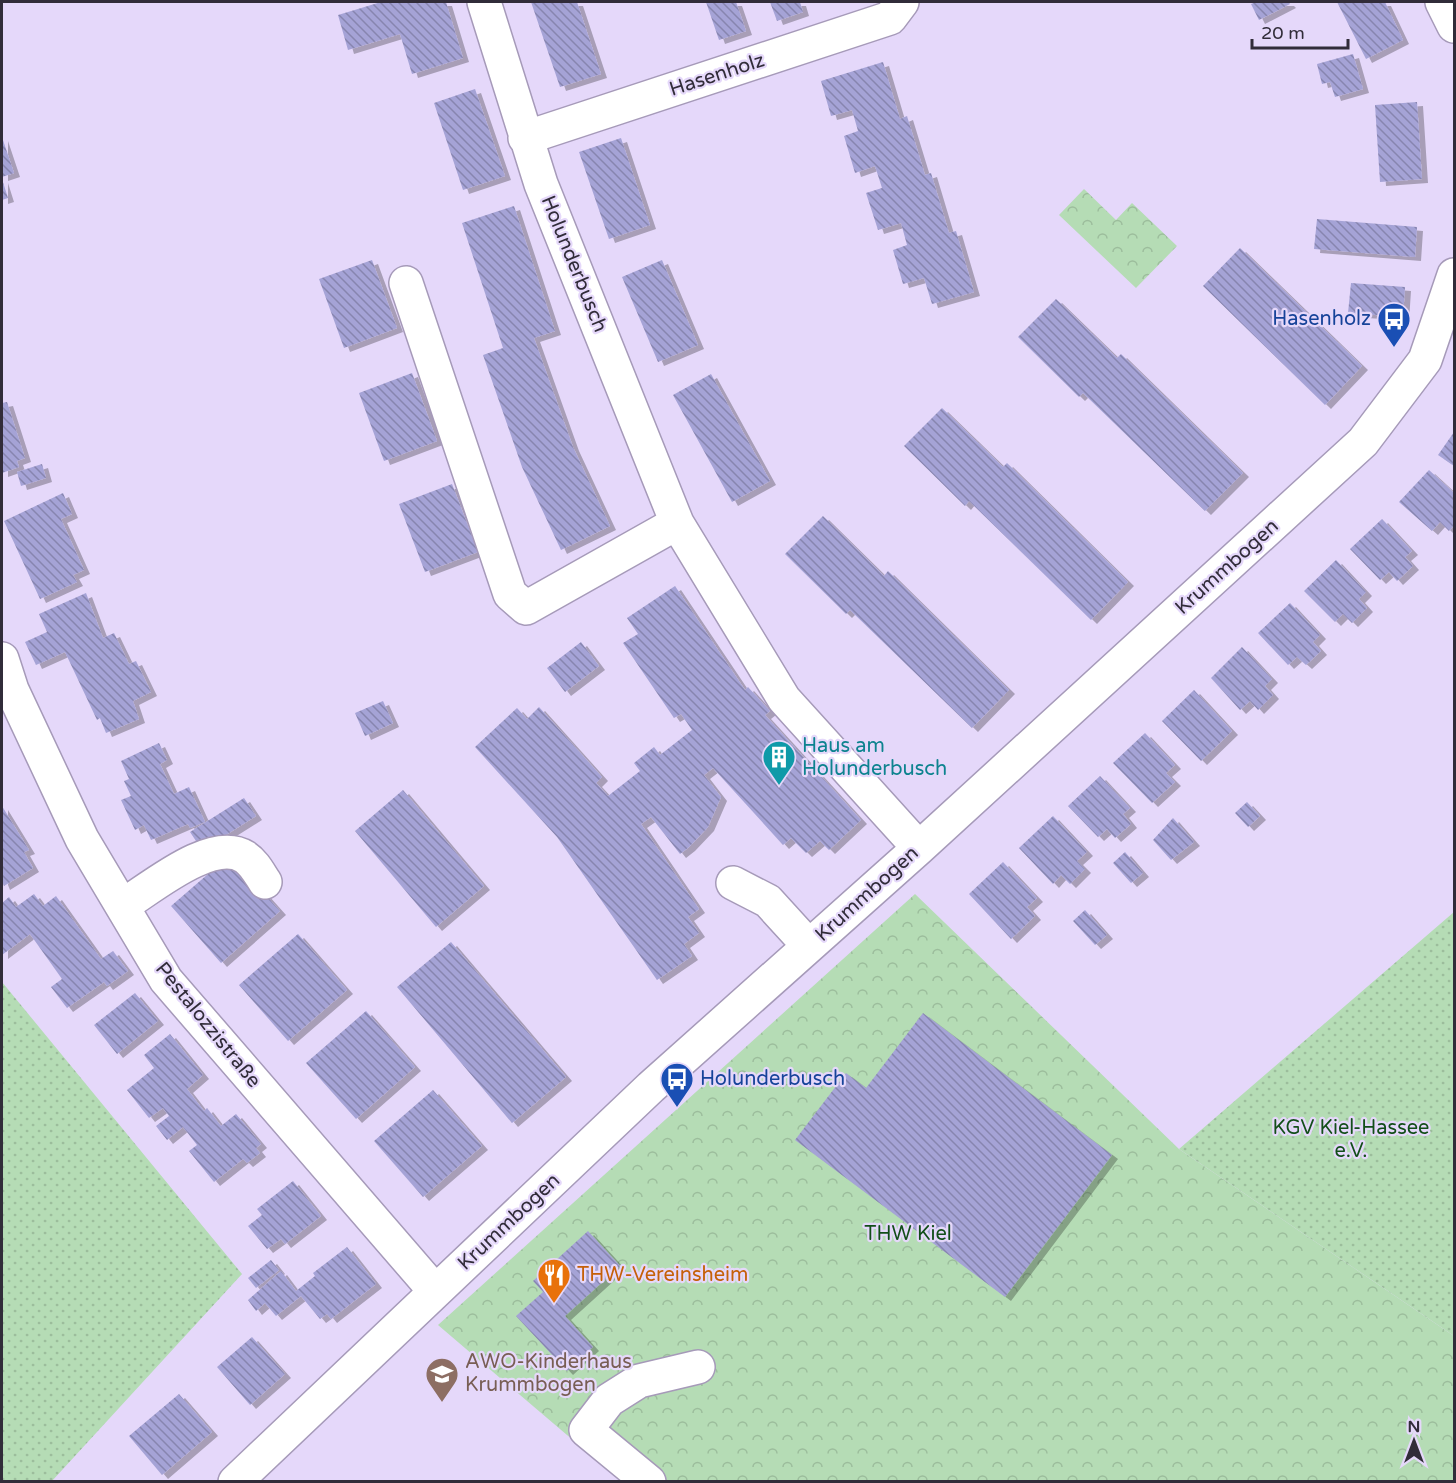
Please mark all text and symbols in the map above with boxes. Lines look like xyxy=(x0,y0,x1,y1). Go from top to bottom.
scale bar xyxy=(1252,12,1348,50)
text: 20 m xyxy=(1261,22,1305,44)
street label: Hasenholz xyxy=(666,48,768,102)
street label: Holunderbusch xyxy=(536,192,612,336)
bus stop icon: Hasenholz xyxy=(1376,301,1412,348)
place label: Hasenholz xyxy=(1272,307,1371,331)
street label: Krummbogen xyxy=(1170,514,1284,620)
place label: Haus am Holunderbusch xyxy=(802,734,947,781)
building icon: Haus am Holunderbusch xyxy=(761,739,797,786)
street label: Krummbogen xyxy=(810,841,924,947)
street label: Pestalozzistraße xyxy=(150,957,266,1093)
bus stop icon: Holunderbusch xyxy=(659,1061,695,1108)
place label: Holunderbusch xyxy=(700,1067,845,1091)
park label: KGV Kiel-Hassee e.V. xyxy=(1273,1116,1429,1163)
street label: Krummbogen xyxy=(453,1169,565,1275)
park label: THW Kiel xyxy=(864,1222,952,1246)
restaurant icon: THW-Vereinsheim xyxy=(536,1257,572,1304)
place label: THW-Vereinsheim xyxy=(577,1263,748,1287)
place label: AWO-Kinderhaus Krummbogen xyxy=(465,1350,632,1397)
school or university icon: AWO-Kinderhaus Krummbogen xyxy=(424,1356,460,1403)
north arrow xyxy=(1384,1411,1444,1471)
text: N xyxy=(1408,1417,1420,1437)

